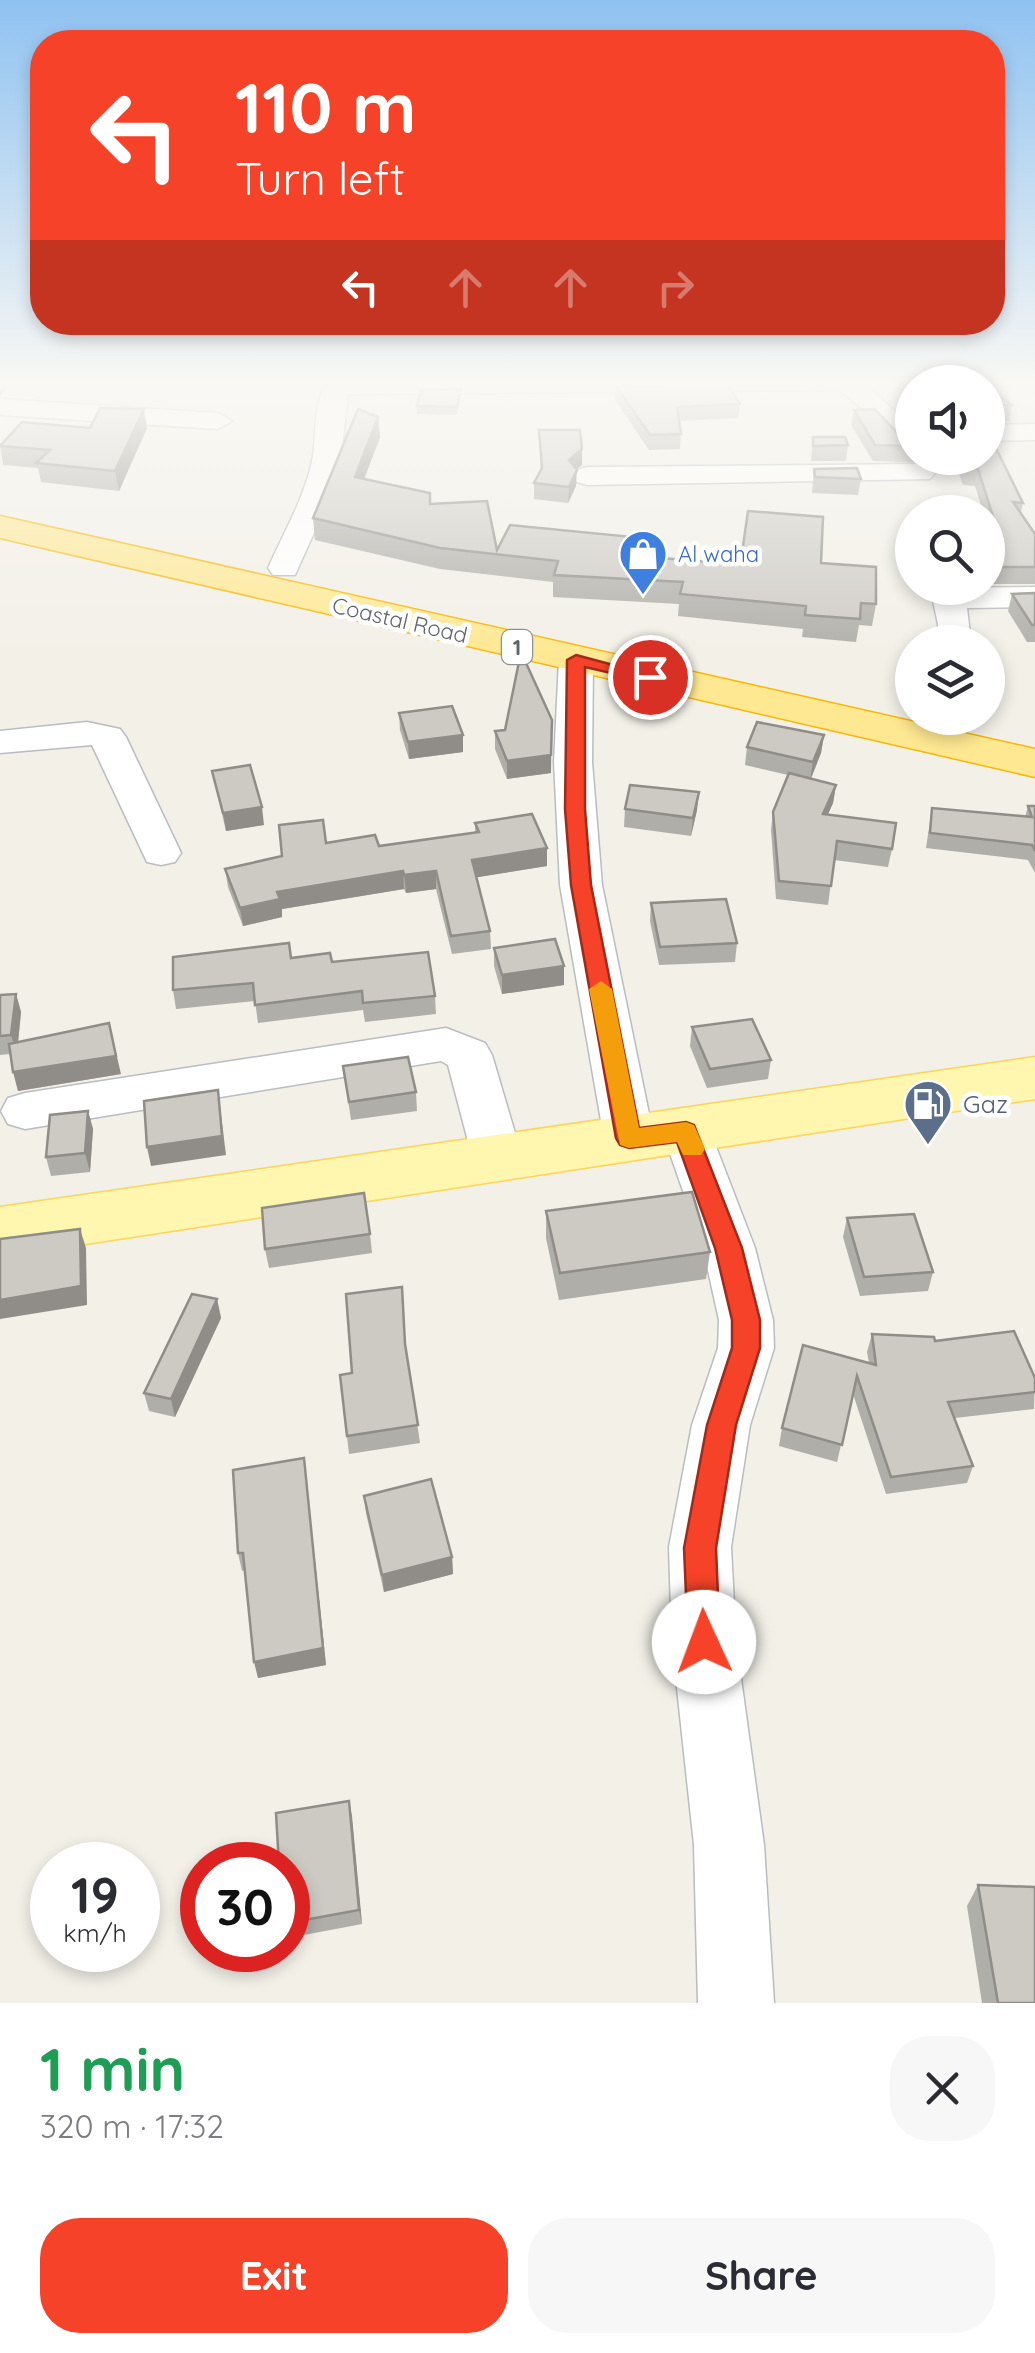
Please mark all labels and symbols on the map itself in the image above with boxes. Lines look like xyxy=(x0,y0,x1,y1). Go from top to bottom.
shop icon: Al waha xyxy=(617,528,669,596)
place label: Al waha xyxy=(678,540,759,568)
street label: Coastal Road xyxy=(330,591,470,649)
road number: 1 xyxy=(502,630,532,664)
pin xyxy=(608,635,693,720)
fuel station icon: Gaz xyxy=(902,1078,954,1146)
place label: Gaz xyxy=(963,1088,1008,1119)
position arrow xyxy=(652,1590,756,1694)
speed limit sign: 30 xyxy=(180,1842,310,1972)

